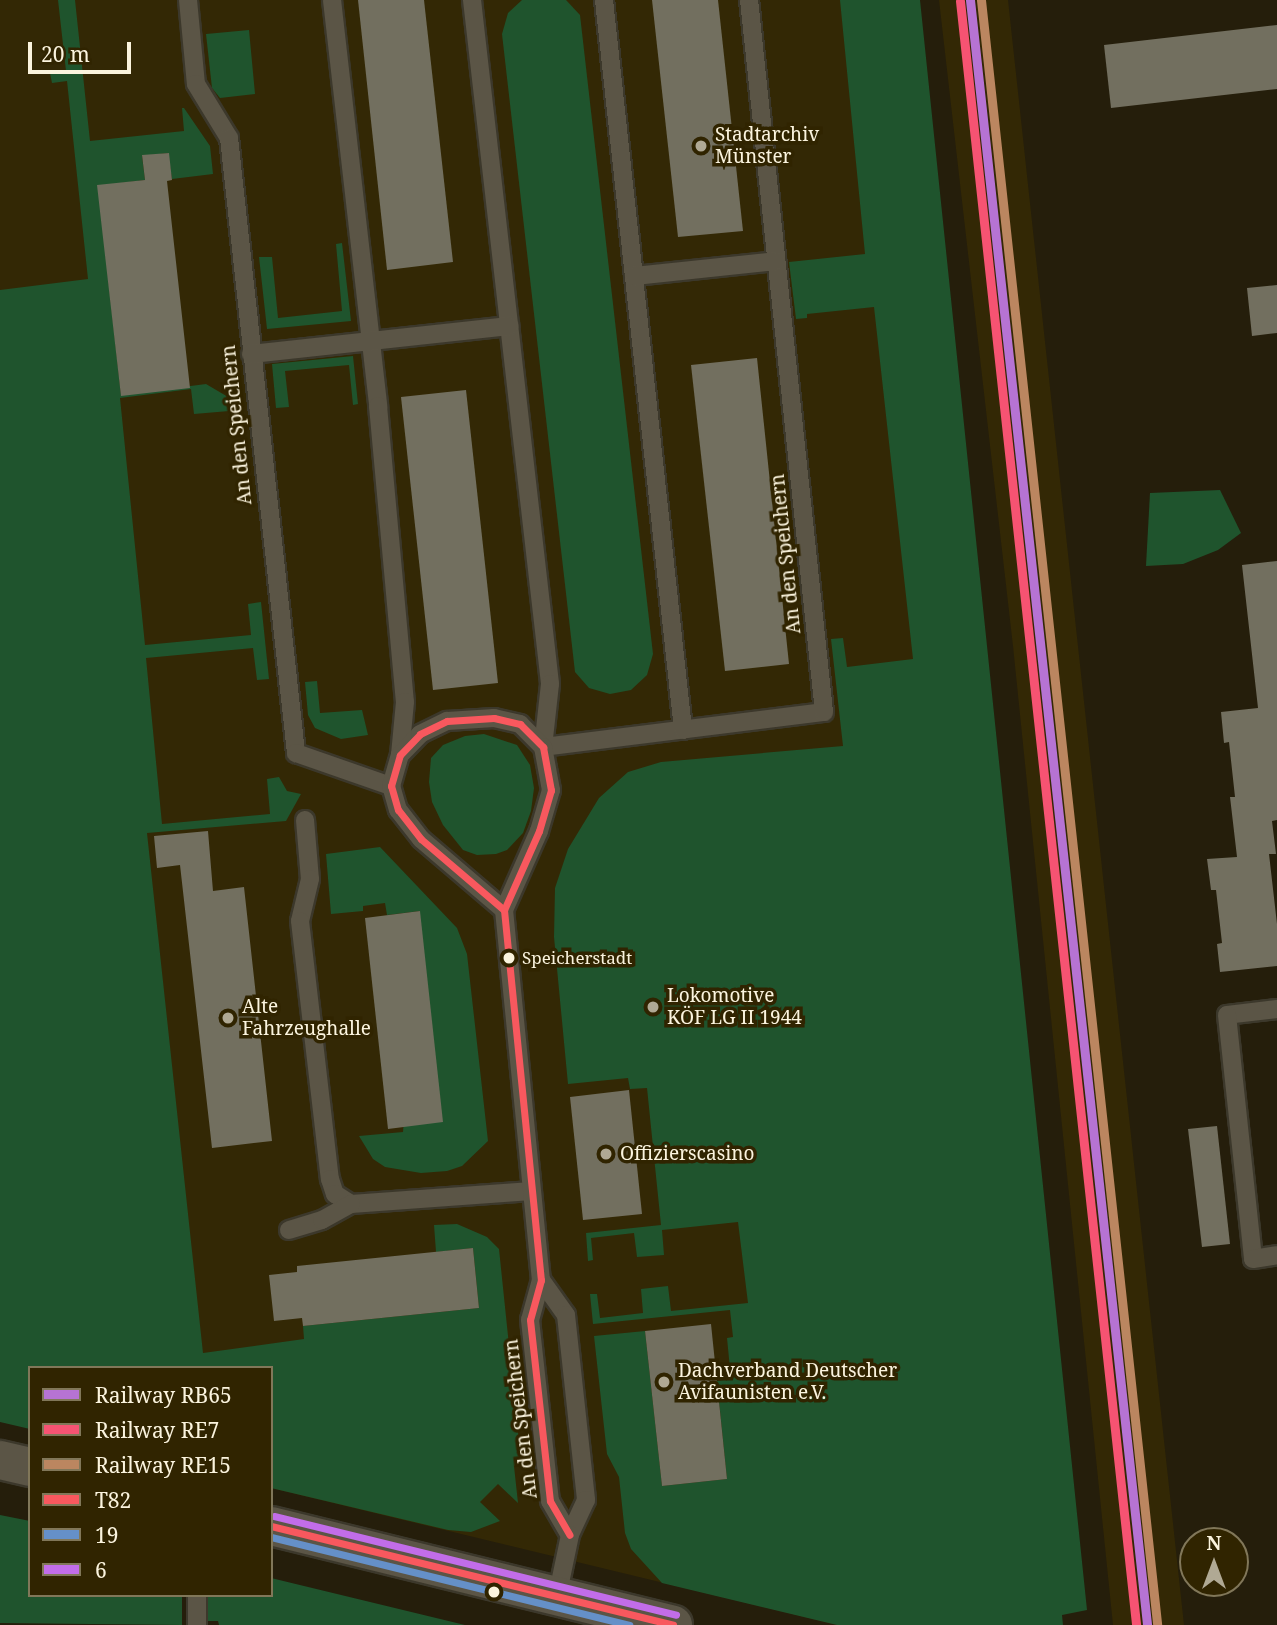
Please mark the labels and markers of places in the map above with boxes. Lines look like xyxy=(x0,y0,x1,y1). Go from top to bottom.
place label: Stadtarchiv Münster xyxy=(715,124,819,168)
marker: Stadtarchiv Münster xyxy=(693,138,709,154)
place label: Speicherstadt xyxy=(522,948,632,968)
marker: Speicherstadt xyxy=(502,951,516,965)
place label: Lokomotive KÖF LG II 1944 xyxy=(667,985,802,1029)
place label: Alte Fahrzeughalle xyxy=(242,996,371,1040)
marker: Lokomotive KÖF LG II 1944 xyxy=(645,999,661,1015)
marker: Alte Fahrzeughalle xyxy=(220,1010,236,1026)
place label: Offizierscasino xyxy=(620,1143,755,1165)
marker: Offizierscasino xyxy=(598,1146,614,1162)
place label: Dachverband Deutscher Avifaunisten e.V. xyxy=(678,1360,897,1404)
marker: Dachverband Deutscher Avifaunisten e.V. xyxy=(656,1374,672,1390)
unlabelled marker xyxy=(487,1585,501,1599)

